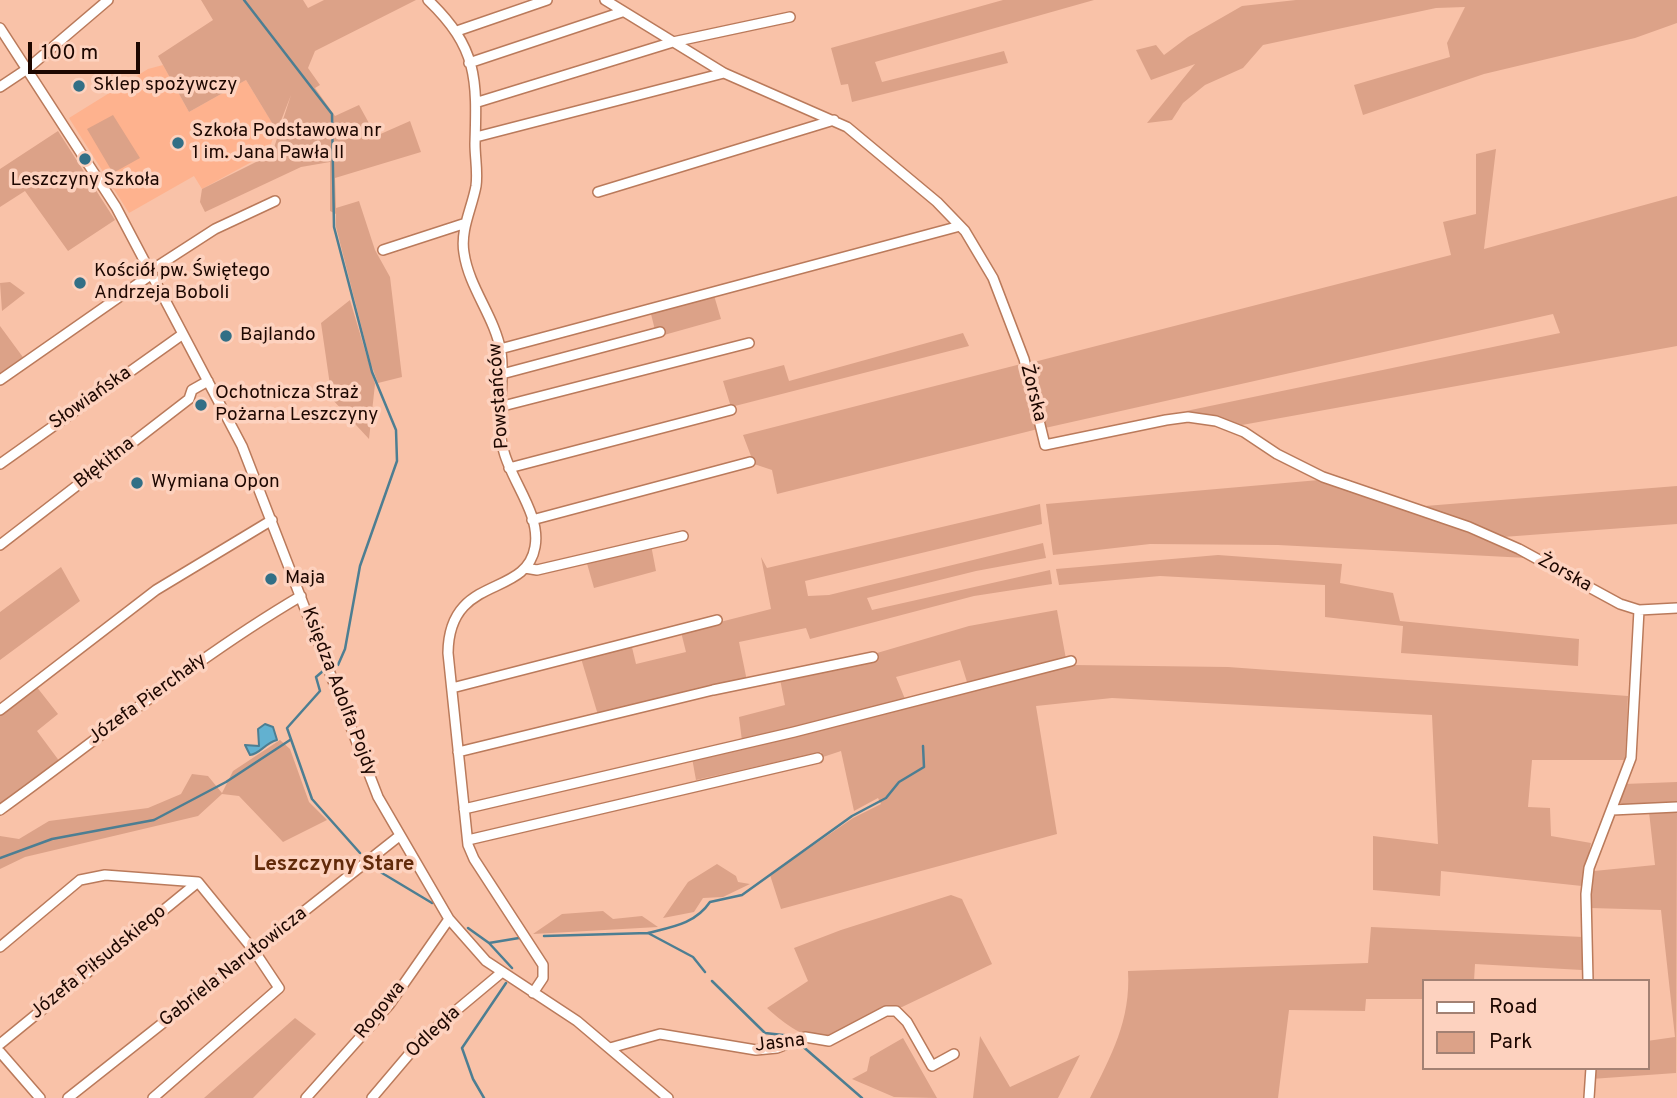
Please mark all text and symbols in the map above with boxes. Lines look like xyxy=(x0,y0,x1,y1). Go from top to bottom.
scale bar xyxy=(32,28,144,72)
text: 100 m xyxy=(41,40,98,67)
place label: Sklep spożywczy xyxy=(93,75,237,97)
marker: Sklep spożywczy xyxy=(71,78,87,94)
place label: Szkoła Podstawowa nr 1 im. Jana Pawła II xyxy=(192,121,382,165)
marker: Szkoła Podstawowa nr 1 im. Jana Pawła II xyxy=(170,135,186,151)
marker: Leszczyny Szkoła xyxy=(77,151,93,167)
place label: Leszczyny Szkoła xyxy=(10,170,160,192)
place label: Kościół pw. Świętego Andrzeja Boboli xyxy=(94,261,270,305)
marker: Kościół pw. Świętego Andrzeja Boboli xyxy=(72,275,88,291)
place label: Bajlando xyxy=(240,325,316,347)
marker: Bajlando xyxy=(218,328,234,344)
street label: Powstańców xyxy=(485,342,515,450)
street label: Żorska xyxy=(1014,362,1050,424)
street label: Słowiańska xyxy=(46,363,136,435)
place label: Ochotnicza Straż Pożarna Leszczyny xyxy=(215,383,378,427)
marker: Ochotnicza Straż Pożarna Leszczyny xyxy=(193,397,209,413)
street label: Błękitna xyxy=(70,434,140,494)
place label: Wymiana Opon xyxy=(151,472,280,494)
marker: Wymiana Opon xyxy=(129,475,145,491)
street label: Żorska xyxy=(1533,550,1595,598)
place label: Maja xyxy=(285,568,325,590)
marker: Maja xyxy=(263,571,279,587)
street label: Księdza Adolfa Pojdy xyxy=(295,604,381,780)
street label: Józefa Pierchały xyxy=(85,650,211,750)
district label: Leszczyny Stare xyxy=(253,853,415,879)
street label: Józefa Piłsudskiego xyxy=(26,901,172,1025)
street label: Gabriela Narutowicza xyxy=(156,903,312,1033)
street label: Rogowa xyxy=(351,978,411,1044)
legend xyxy=(1422,979,1649,1070)
text: Road xyxy=(1489,994,1538,1021)
street label: Odległa xyxy=(402,1002,466,1064)
text: Park xyxy=(1489,1029,1532,1056)
street label: Jasna xyxy=(754,1030,806,1058)

